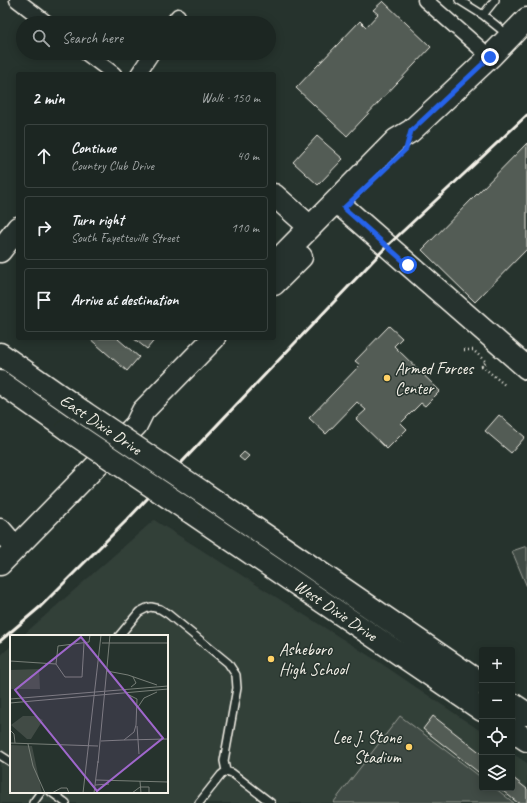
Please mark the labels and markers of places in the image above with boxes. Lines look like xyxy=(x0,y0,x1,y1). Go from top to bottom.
place label: Armed Forces Center xyxy=(395,358,475,399)
marker: Armed Forces Center xyxy=(382,373,392,383)
place label: Asheboro High School xyxy=(279,639,350,680)
marker: Asheboro High School xyxy=(266,654,276,664)
place label: Lee J. Stone Stadium xyxy=(333,727,402,768)
marker: Lee J. Stone Stadium xyxy=(404,742,414,752)

